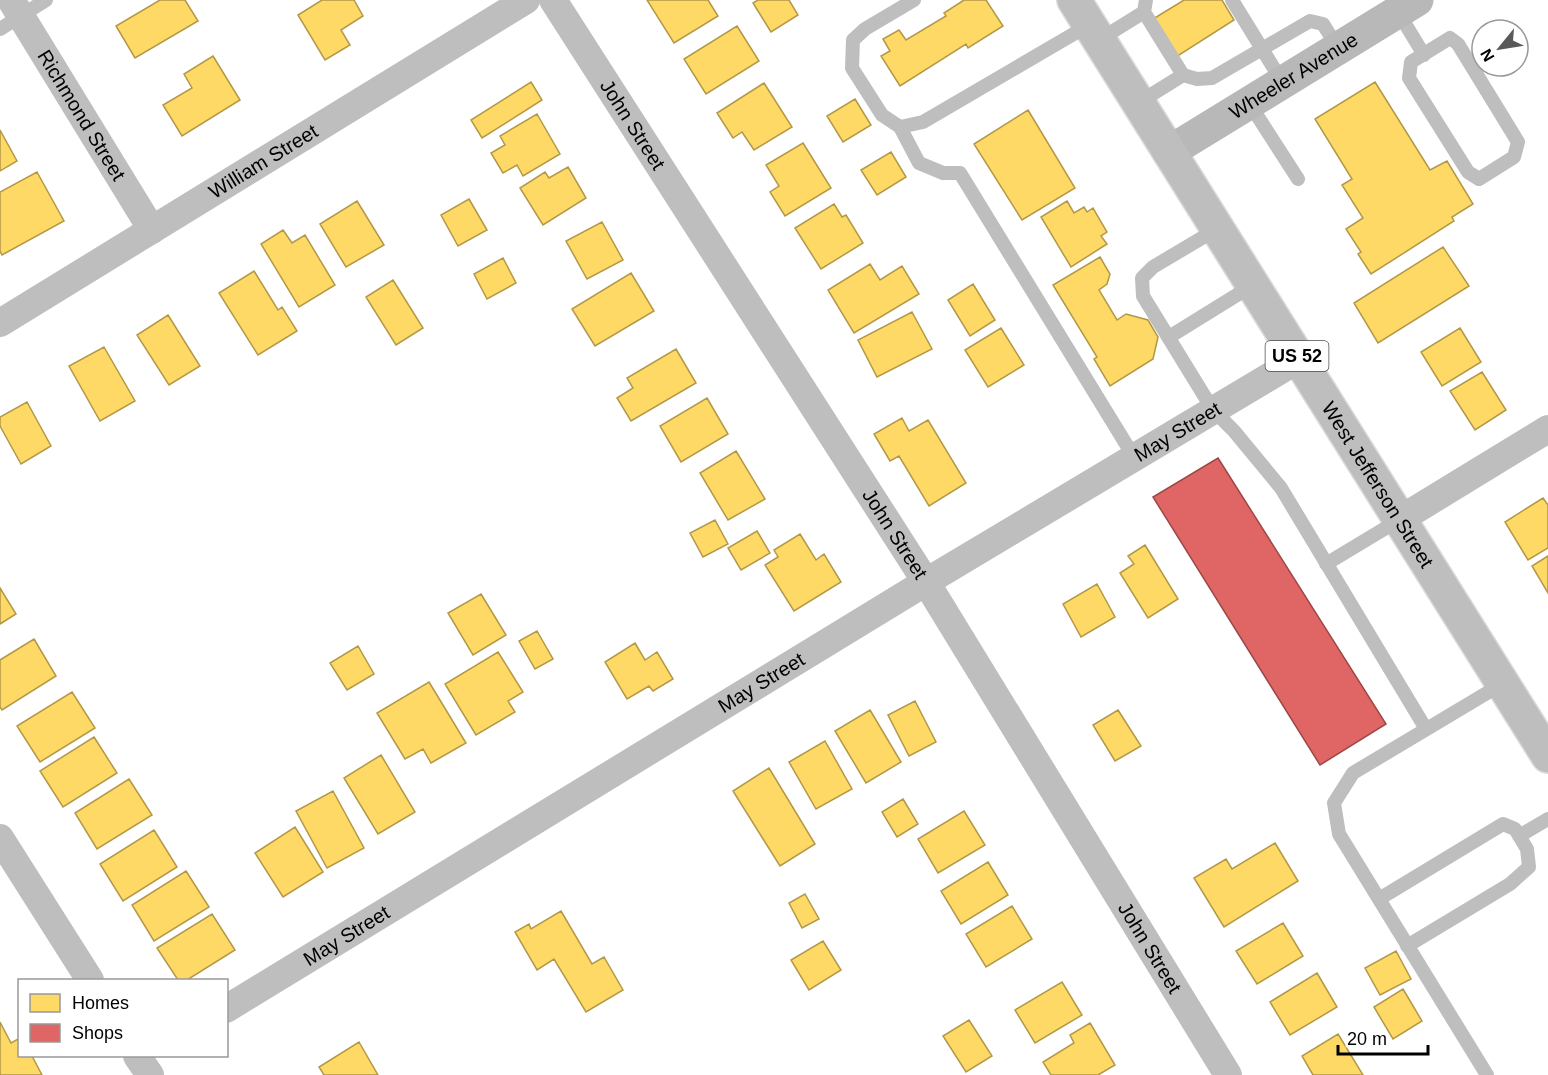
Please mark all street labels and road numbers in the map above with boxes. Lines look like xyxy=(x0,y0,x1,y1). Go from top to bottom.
street label: Wheeler Avenue xyxy=(1225,28,1362,123)
street label: Richmond Street xyxy=(33,46,130,185)
street label: John Street xyxy=(596,76,670,174)
street label: William Street xyxy=(205,119,322,203)
road number: US 52 xyxy=(1266,341,1328,371)
street label: May Street xyxy=(1130,397,1225,466)
street label: West Jefferson Street xyxy=(1318,398,1438,572)
street label: John Street xyxy=(858,485,932,583)
street label: May Street xyxy=(714,648,809,717)
street label: John Street xyxy=(1114,898,1186,997)
street label: May Street xyxy=(299,901,394,970)

